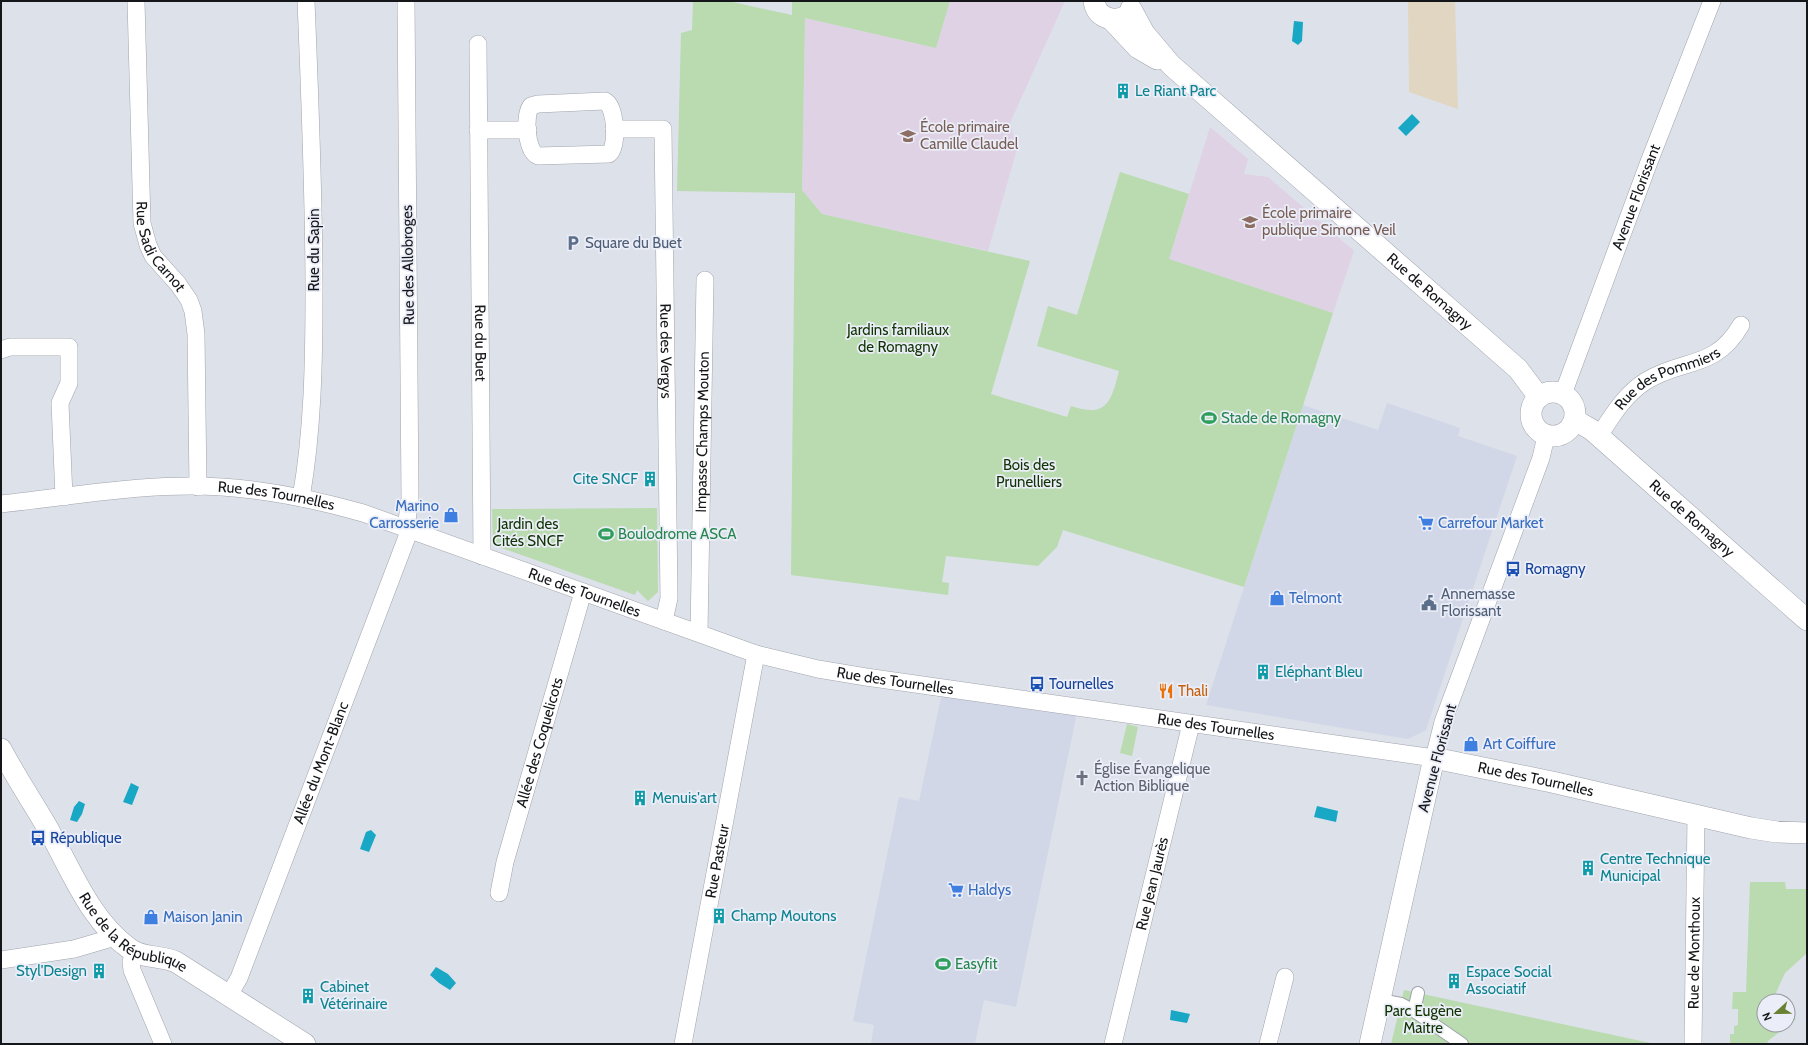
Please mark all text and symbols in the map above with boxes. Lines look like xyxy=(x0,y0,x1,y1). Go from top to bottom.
building icon: Le Riant Parc xyxy=(1114,82,1132,100)
place label: Le Riant Parc xyxy=(1135,82,1217,100)
place label: École primaire Camille Claudel xyxy=(920,117,1019,153)
school or university icon: École primaire Camille Claudel xyxy=(899,127,917,145)
street label: Avenue Florissant xyxy=(1608,142,1664,252)
street label: Rue Sadi Carnot xyxy=(132,201,190,295)
place label: École primaire publique Simone Veil xyxy=(1262,203,1396,239)
street label: Rue des Allobroges xyxy=(398,205,418,325)
street label: Rue du Sapin xyxy=(305,208,323,292)
school or university icon: École primaire publique Simone Veil xyxy=(1241,213,1259,231)
parking icon: Square du Buet xyxy=(564,234,582,252)
place label: Square du Buet xyxy=(585,234,682,252)
street label: Rue de Romagny xyxy=(1383,249,1476,334)
street label: Rue des Vergys xyxy=(656,303,675,399)
street label: Rue du Buet xyxy=(471,304,490,382)
park label: Jardins familiaux de Romagny xyxy=(846,321,949,356)
street label: Rue des Pommiers xyxy=(1611,343,1724,413)
street label: Impasse Champs Mouton xyxy=(692,351,713,513)
sports icon: Stade de Romagny xyxy=(1200,409,1218,427)
place label: Stade de Romagny xyxy=(1221,409,1342,427)
park label: Bois des Prunelliers xyxy=(996,456,1062,491)
place label: Cite SNCF xyxy=(573,470,638,488)
building icon: Cite SNCF xyxy=(641,470,659,488)
street label: Rue de Romagny xyxy=(1646,476,1739,561)
street label: Rue des Tournelles xyxy=(217,478,337,514)
place label: Marino Carrosserie xyxy=(369,497,439,532)
shop icon: Marino Carrosserie xyxy=(442,506,460,524)
supermarket icon: Carrefour Market xyxy=(1417,514,1435,532)
place label: Carrefour Market xyxy=(1438,514,1544,532)
park label: Jardin des Cités SNCF xyxy=(492,515,564,550)
sports icon: Boulodrome ASCA xyxy=(597,525,615,543)
place label: Boulodrome ASCA xyxy=(618,525,737,543)
bus stop icon: Romagny xyxy=(1504,560,1522,578)
place label: Romagny xyxy=(1525,560,1586,578)
street label: Rue des Tournelles xyxy=(526,564,643,621)
place label: Annemasse Florissant xyxy=(1441,585,1515,620)
shop icon: Telmont xyxy=(1268,589,1286,607)
place label: Telmont xyxy=(1289,589,1342,607)
public building icon: Annemasse Florissant xyxy=(1420,594,1438,612)
street label: Rue des Tournelles xyxy=(835,663,955,698)
building icon: Eléphant Bleu xyxy=(1254,663,1272,681)
place label: Eléphant Bleu xyxy=(1275,663,1363,681)
street label: Allée des Coquelicots xyxy=(512,675,567,810)
bus stop icon: Tournelles xyxy=(1028,675,1046,693)
place label: Tournelles xyxy=(1049,675,1114,693)
restaurant icon: Thali xyxy=(1157,682,1175,700)
place label: Thali xyxy=(1178,682,1208,700)
street label: Allée du Mont-Blanc xyxy=(290,699,352,826)
street label: Avenue Florissant xyxy=(1414,702,1460,814)
street label: Rue des Tournelles xyxy=(1156,710,1276,744)
shop icon: Art Coiffure xyxy=(1462,735,1480,753)
place label: Art Coiffure xyxy=(1483,735,1556,753)
street label: Rue des Tournelles xyxy=(1476,758,1595,800)
place label: Église Évangelique Action Biblique xyxy=(1094,759,1211,795)
church icon: Église Évangelique Action Biblique xyxy=(1073,769,1091,787)
building icon: Menuis'art xyxy=(631,789,649,807)
place label: Menuis'art xyxy=(652,789,717,807)
street label: Rue Pasteur xyxy=(701,822,733,900)
bus stop icon: République xyxy=(29,829,47,847)
place label: République xyxy=(50,829,122,847)
street label: Rue Jean Jaurès xyxy=(1132,835,1172,932)
place label: Centre Technique Municipal xyxy=(1600,850,1711,885)
building icon: Centre Technique Municipal xyxy=(1579,859,1597,877)
supermarket icon: Haldys xyxy=(947,881,965,899)
place label: Haldys xyxy=(968,881,1011,899)
street label: Rue de la République xyxy=(75,889,191,976)
street label: Rue de Monthoux xyxy=(1684,897,1704,1009)
building icon: Champ Moutons xyxy=(710,907,728,925)
place label: Champ Moutons xyxy=(731,907,836,925)
shop icon: Maison Janin xyxy=(142,908,160,926)
place label: Maison Janin xyxy=(163,908,243,926)
sports icon: Easyfit xyxy=(934,955,952,973)
place label: Easyfit xyxy=(955,955,998,973)
place label: Styl'Design xyxy=(16,962,87,980)
building icon: Styl'Design xyxy=(90,962,108,980)
place label: Espace Social Associatif xyxy=(1466,963,1552,998)
building icon: Espace Social Associatif xyxy=(1445,972,1463,990)
place label: Cabinet Vétérinaire xyxy=(320,978,388,1013)
building icon: Cabinet Vétérinaire xyxy=(299,987,317,1005)
north arrow xyxy=(1756,993,1796,1033)
park label: Parc Eugène Maitre xyxy=(1384,1002,1462,1037)
text: N xyxy=(1759,1011,1775,1023)

